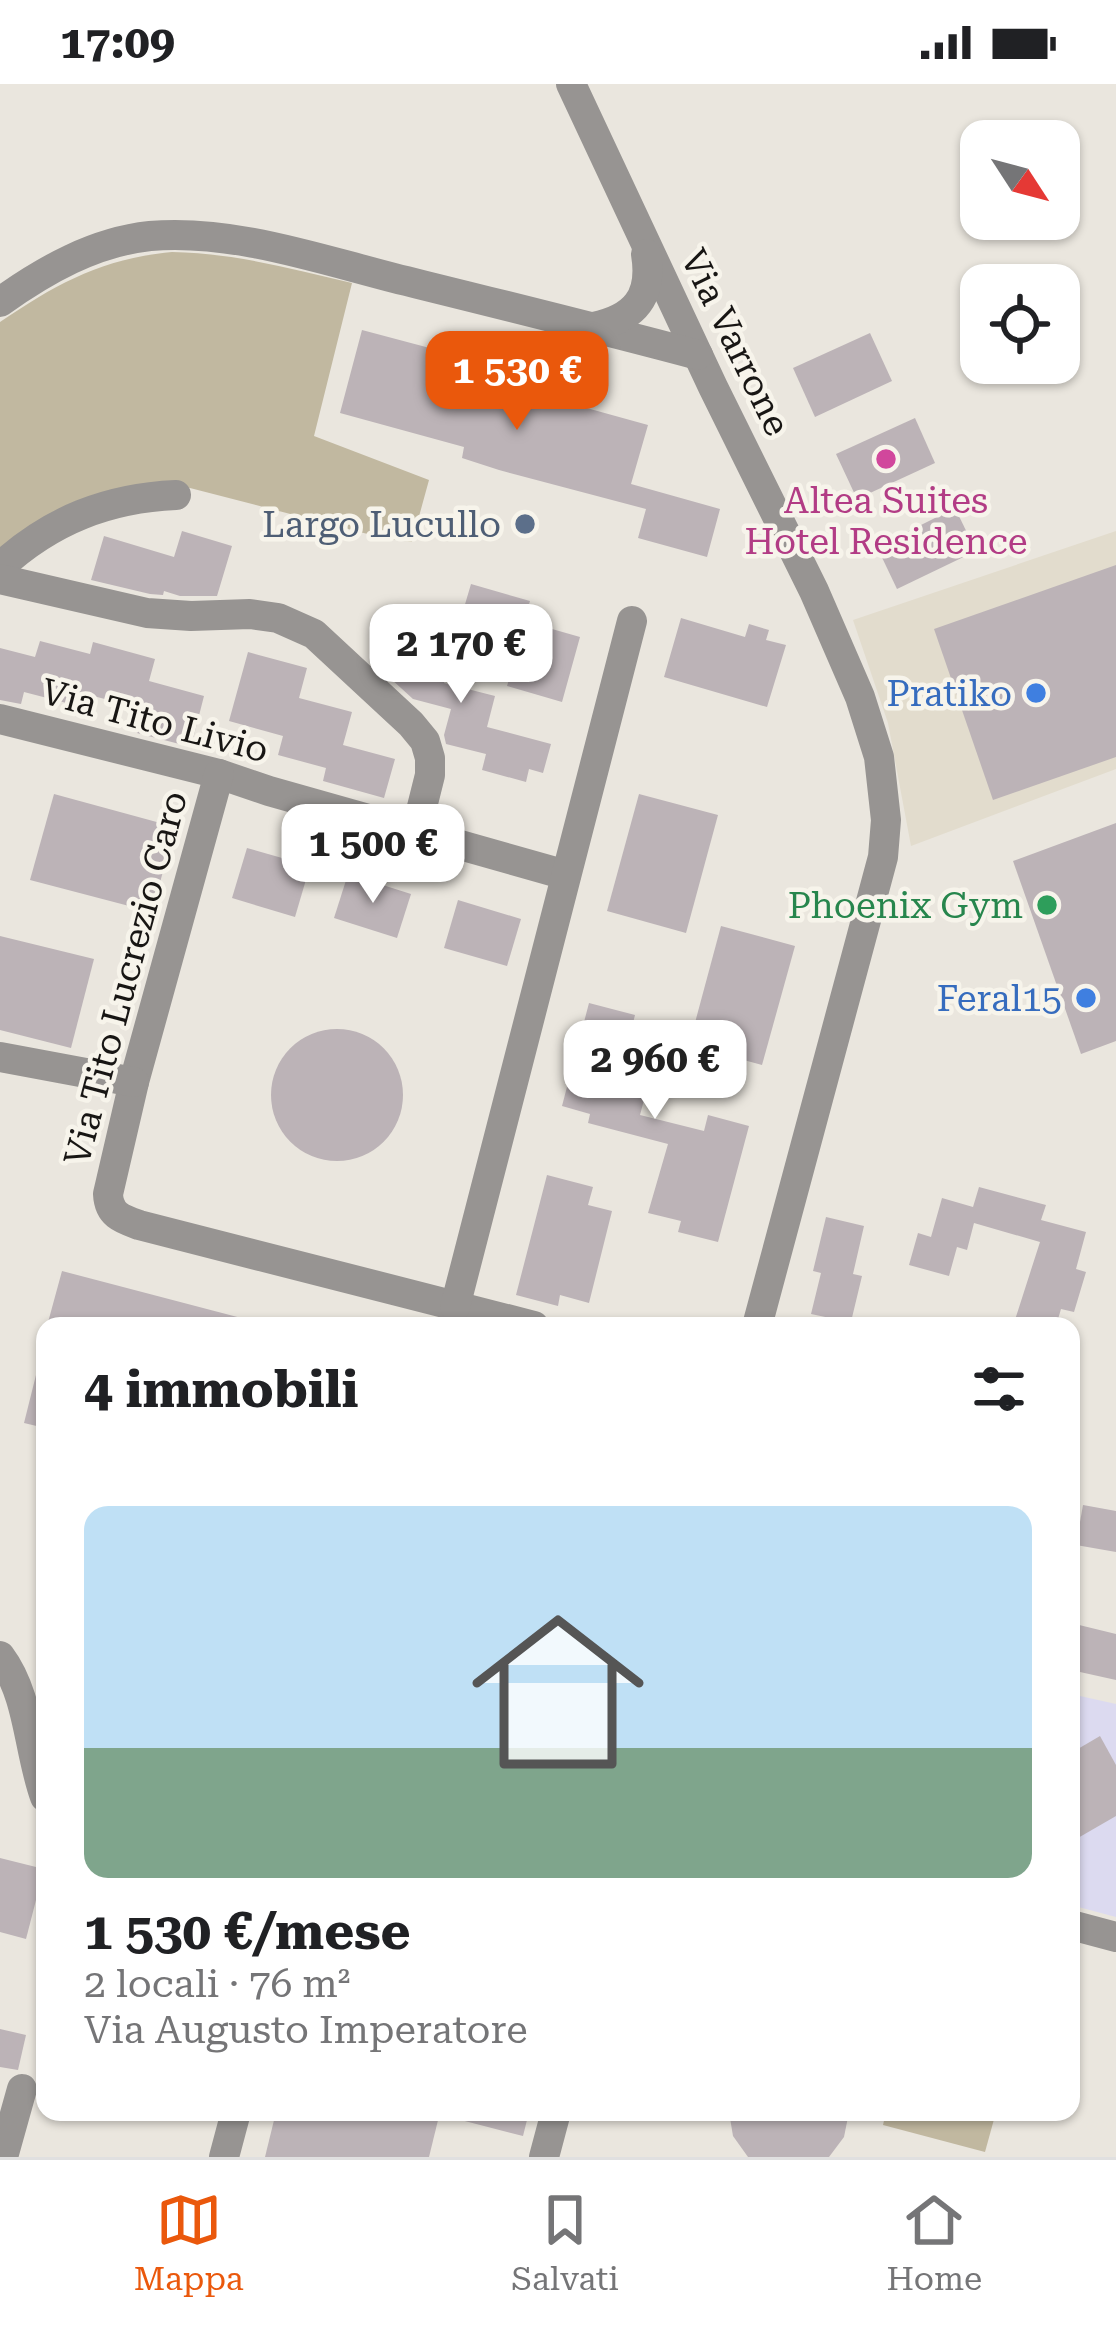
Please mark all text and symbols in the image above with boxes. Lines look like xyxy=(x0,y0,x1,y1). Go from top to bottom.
text: 17:09 xyxy=(60,16,175,69)
north arrow xyxy=(960,120,1080,240)
map controls xyxy=(960,120,1080,384)
street label: Via Varrone xyxy=(672,242,798,442)
button: locate xyxy=(960,264,1080,384)
pin: 1 530 € xyxy=(406,331,628,433)
text: 1 530 € xyxy=(453,347,581,393)
marker: Altea Suites Hotel Residence xyxy=(873,446,899,472)
place label: Altea Suites Hotel Residence xyxy=(744,480,1028,563)
place label: Largo Lucullo xyxy=(262,504,501,546)
marker: Largo Lucullo xyxy=(512,511,538,537)
pin: 2 170 € xyxy=(350,604,572,706)
text: 2 170 € xyxy=(397,620,525,666)
street label: Via Tito Livio xyxy=(37,670,273,771)
place label: Pratiko xyxy=(886,673,1012,715)
marker: Pratiko xyxy=(1023,680,1049,706)
street label: Via Tito Lucrezio Caro xyxy=(56,787,196,1170)
pin: 1 500 € xyxy=(262,804,484,906)
text: 1 500 € xyxy=(309,820,437,866)
place label: Phoenix Gym xyxy=(788,885,1023,927)
marker: Phoenix Gym xyxy=(1034,892,1060,918)
place label: Feral15 xyxy=(937,978,1062,1020)
marker: Feral15 xyxy=(1073,985,1099,1011)
pin: 2 960 € xyxy=(544,1020,766,1122)
text: 2 960 € xyxy=(591,1036,719,1082)
icon: filters xyxy=(966,1356,1032,1422)
text: 4 immobili xyxy=(84,1360,358,1419)
icon: home xyxy=(450,1584,666,1800)
text: 1 530 €/mese xyxy=(84,1902,410,1961)
text: 2 locali · 76 m² xyxy=(84,1961,351,2007)
text: Via Augusto Imperatore xyxy=(84,2007,528,2053)
tab: Mappa xyxy=(134,2187,244,2298)
tab: Salvati xyxy=(511,2187,619,2298)
tab: Home xyxy=(887,2187,982,2298)

